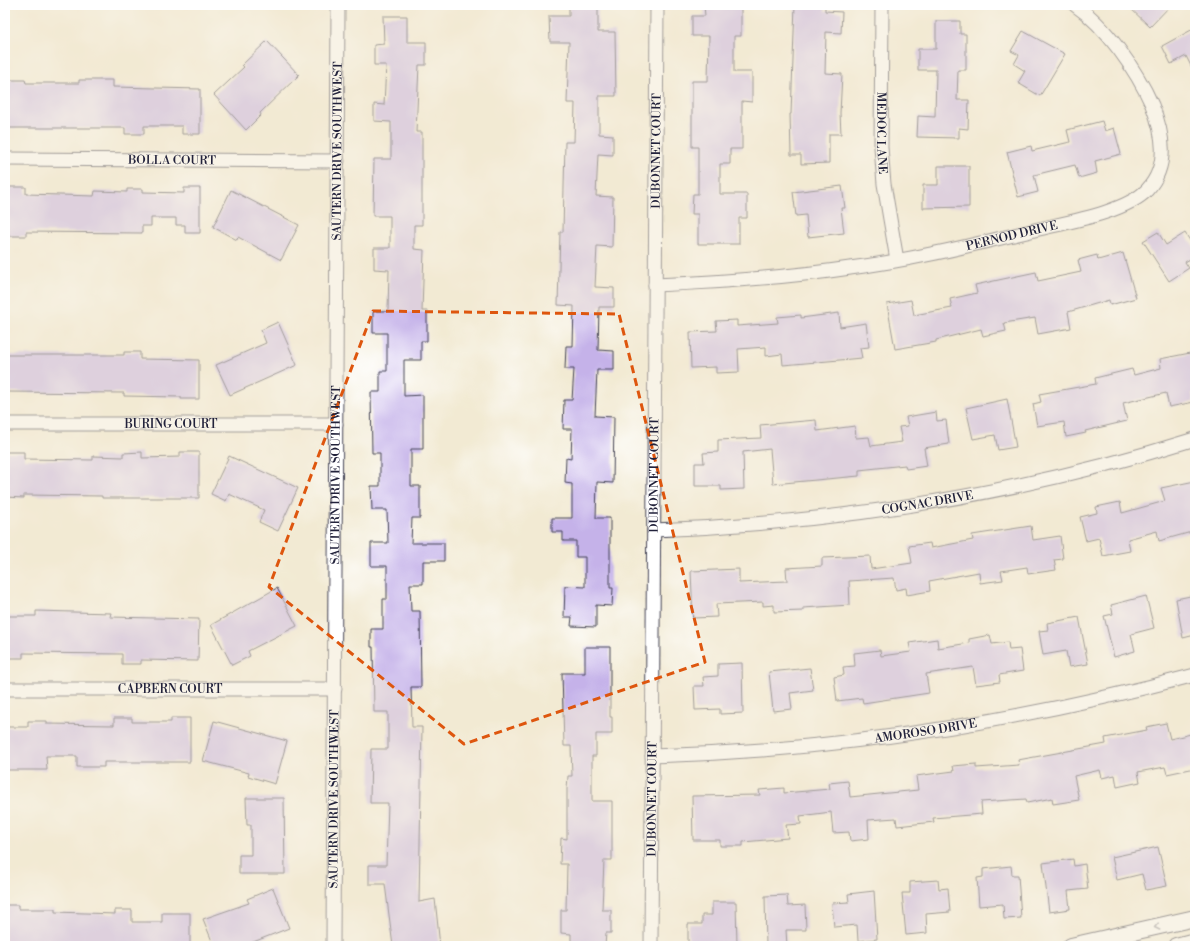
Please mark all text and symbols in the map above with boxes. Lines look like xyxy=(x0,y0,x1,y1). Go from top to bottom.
street label: SAUTERN DRIVE SOUTHWEST xyxy=(329,61,345,241)
street label: MEDOC LANE xyxy=(873,92,891,175)
street label: DUBONNET COURT xyxy=(648,93,664,209)
street label: BOLLA COURT xyxy=(127,152,217,168)
street label: PERNOD DRIVE xyxy=(964,217,1059,254)
street label: SAUTERN DRIVE SOUTHWEST xyxy=(328,385,343,565)
street label: BURING COURT xyxy=(123,417,218,432)
street label: DUBONNET COURT xyxy=(646,417,662,533)
street label: COGNAC DRIVE xyxy=(881,487,975,517)
street label: CAPBERN COURT xyxy=(118,682,223,697)
street label: SAUTERN DRIVE SOUTHWEST xyxy=(326,709,342,889)
street label: AMOROSO DRIVE xyxy=(872,716,978,746)
street label: DUBONNET COURT xyxy=(644,741,660,857)
one-way arrow xyxy=(1154,923,1160,931)

